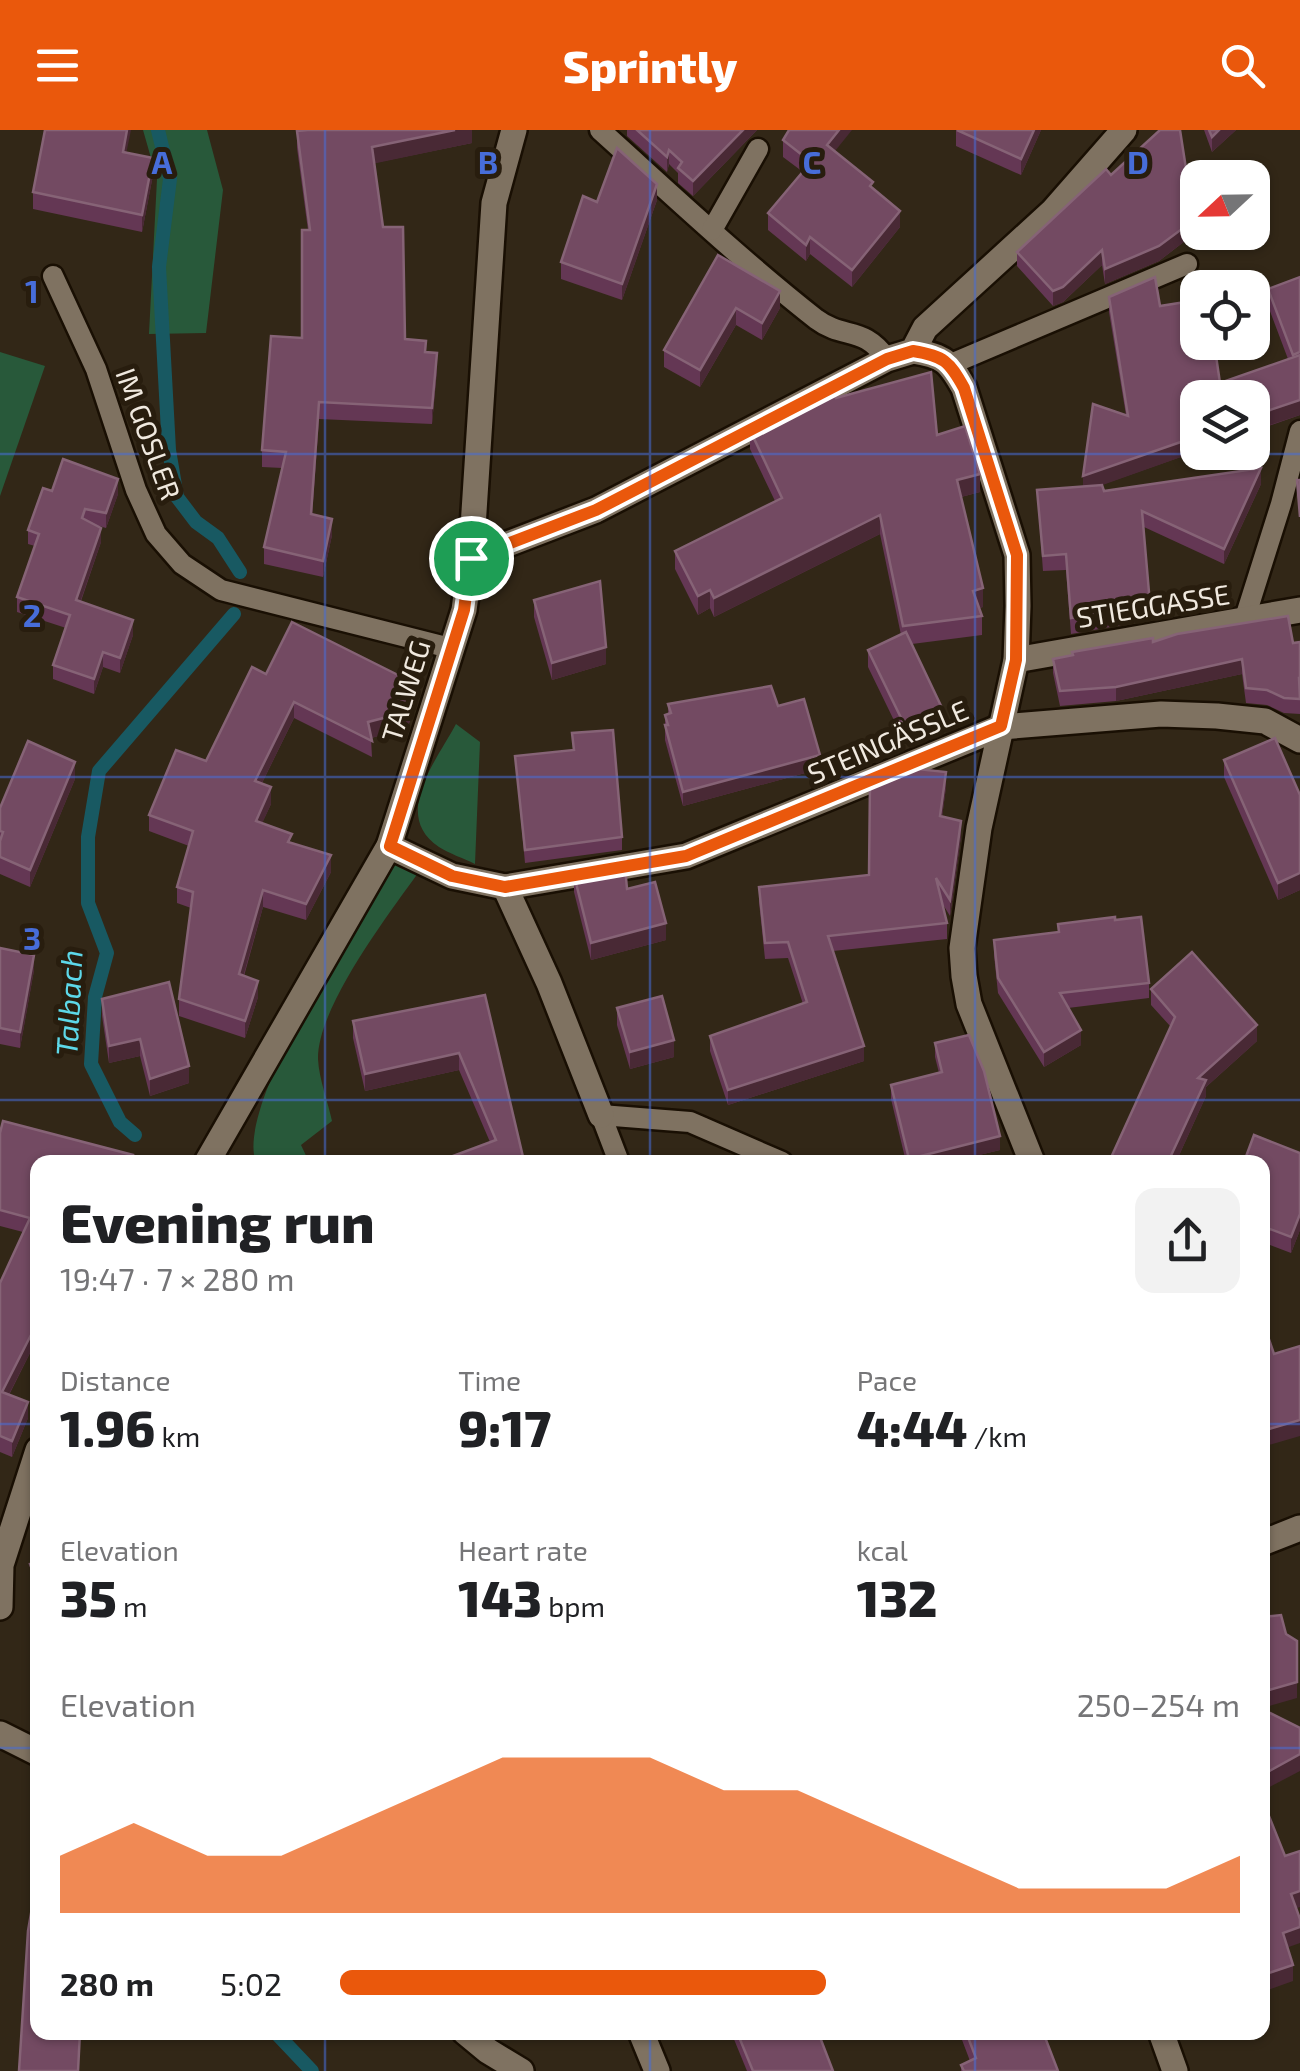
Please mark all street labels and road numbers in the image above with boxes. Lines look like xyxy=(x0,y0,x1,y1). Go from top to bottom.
street label: IM GOSLER xyxy=(109,363,188,504)
street label: STIEGGASSE xyxy=(1074,576,1232,634)
street label: TALWEG xyxy=(373,636,437,746)
street label: STEINGÄSSLE xyxy=(802,692,973,790)

